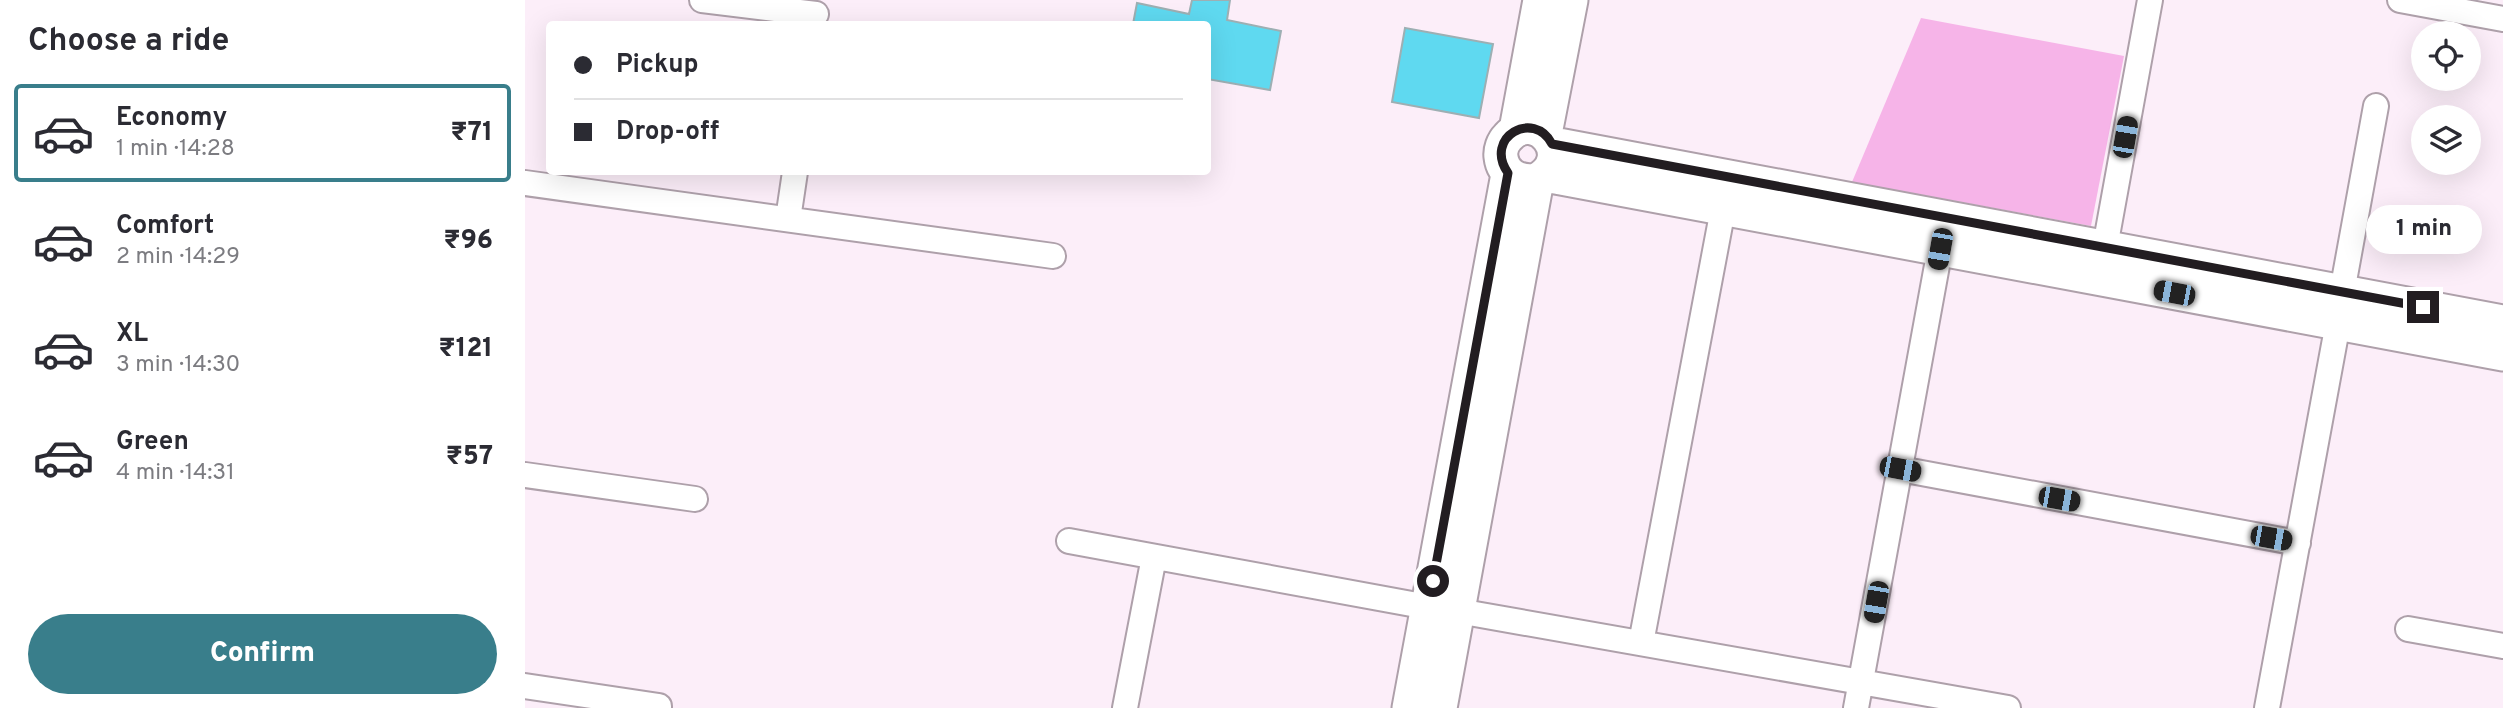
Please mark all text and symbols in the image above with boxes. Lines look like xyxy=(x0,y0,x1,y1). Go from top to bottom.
map controls xyxy=(2411,21,2481,175)
button: locate xyxy=(2411,21,2481,91)
text: Choose a ride xyxy=(28,22,229,62)
text: Pickup xyxy=(616,49,699,82)
icon: car xyxy=(32,102,95,165)
text: Economy xyxy=(116,102,227,135)
button: layers xyxy=(2411,105,2481,175)
car xyxy=(2112,114,2139,160)
text: Drop-off xyxy=(616,116,719,149)
text: ₹71 xyxy=(451,117,493,150)
text: 1 min · 14:28 xyxy=(116,135,235,164)
callout: 1 min xyxy=(2365,205,2481,254)
icon: car xyxy=(32,210,95,273)
text: Comfort xyxy=(116,210,214,243)
text: 1 min xyxy=(2396,215,2452,244)
text: ₹96 xyxy=(444,225,493,258)
car xyxy=(1927,226,1954,272)
text: 2 min · 14:29 xyxy=(116,243,240,272)
car xyxy=(2152,279,2197,307)
route end xyxy=(2407,291,2439,323)
icon: car xyxy=(32,318,95,381)
text: XL xyxy=(116,318,148,351)
text: ₹121 xyxy=(439,333,493,366)
text: 3 min · 14:30 xyxy=(116,351,240,380)
icon: car xyxy=(32,426,95,489)
text: Green xyxy=(116,426,189,459)
text: ₹57 xyxy=(446,441,493,474)
car xyxy=(1878,455,1923,483)
text: 4 min · 14:31 xyxy=(116,459,235,488)
car xyxy=(2037,485,2082,513)
car xyxy=(2249,524,2294,552)
route start xyxy=(1417,565,1449,597)
car xyxy=(1863,579,1890,625)
button: Confirm xyxy=(28,614,497,694)

